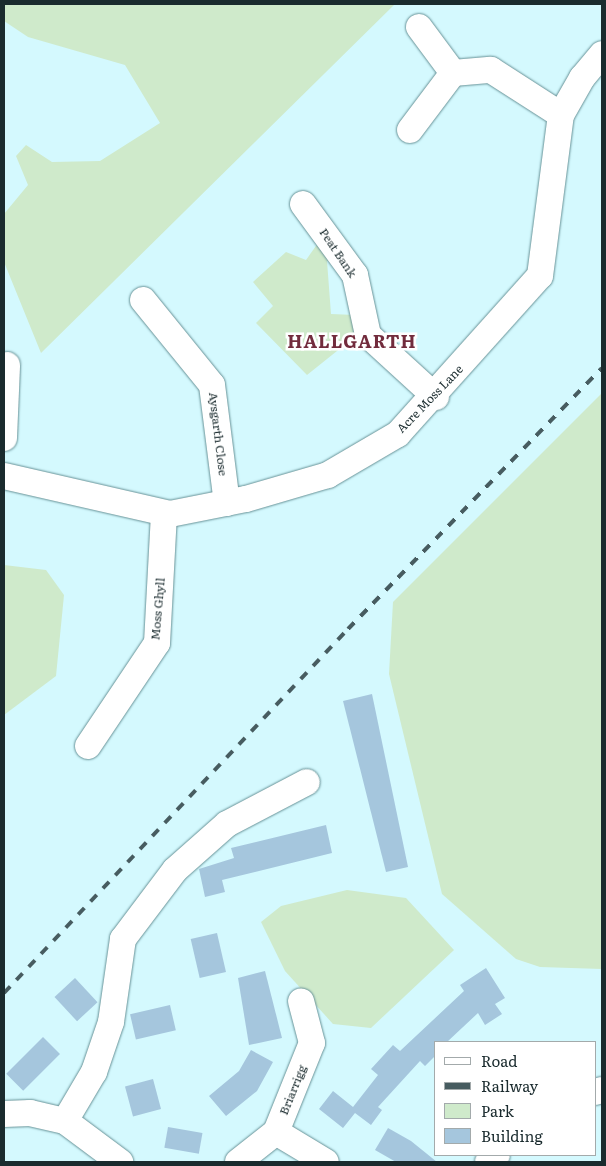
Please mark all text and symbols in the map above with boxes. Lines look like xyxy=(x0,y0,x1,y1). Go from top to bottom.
street label: Peat Bank xyxy=(316,226,360,280)
district label: HALLGARTH xyxy=(286,330,418,352)
street label: Acre Moss Lane xyxy=(394,362,466,436)
street label: Aysgarth Close xyxy=(206,391,230,477)
street label: Moss Ghyll xyxy=(148,577,168,641)
legend xyxy=(434,1041,596,1156)
text: Road xyxy=(481,1049,517,1072)
street label: Briarrigg xyxy=(276,1063,310,1117)
text: Railway xyxy=(481,1074,538,1097)
text: Park xyxy=(481,1099,514,1122)
text: Building xyxy=(481,1124,543,1147)

